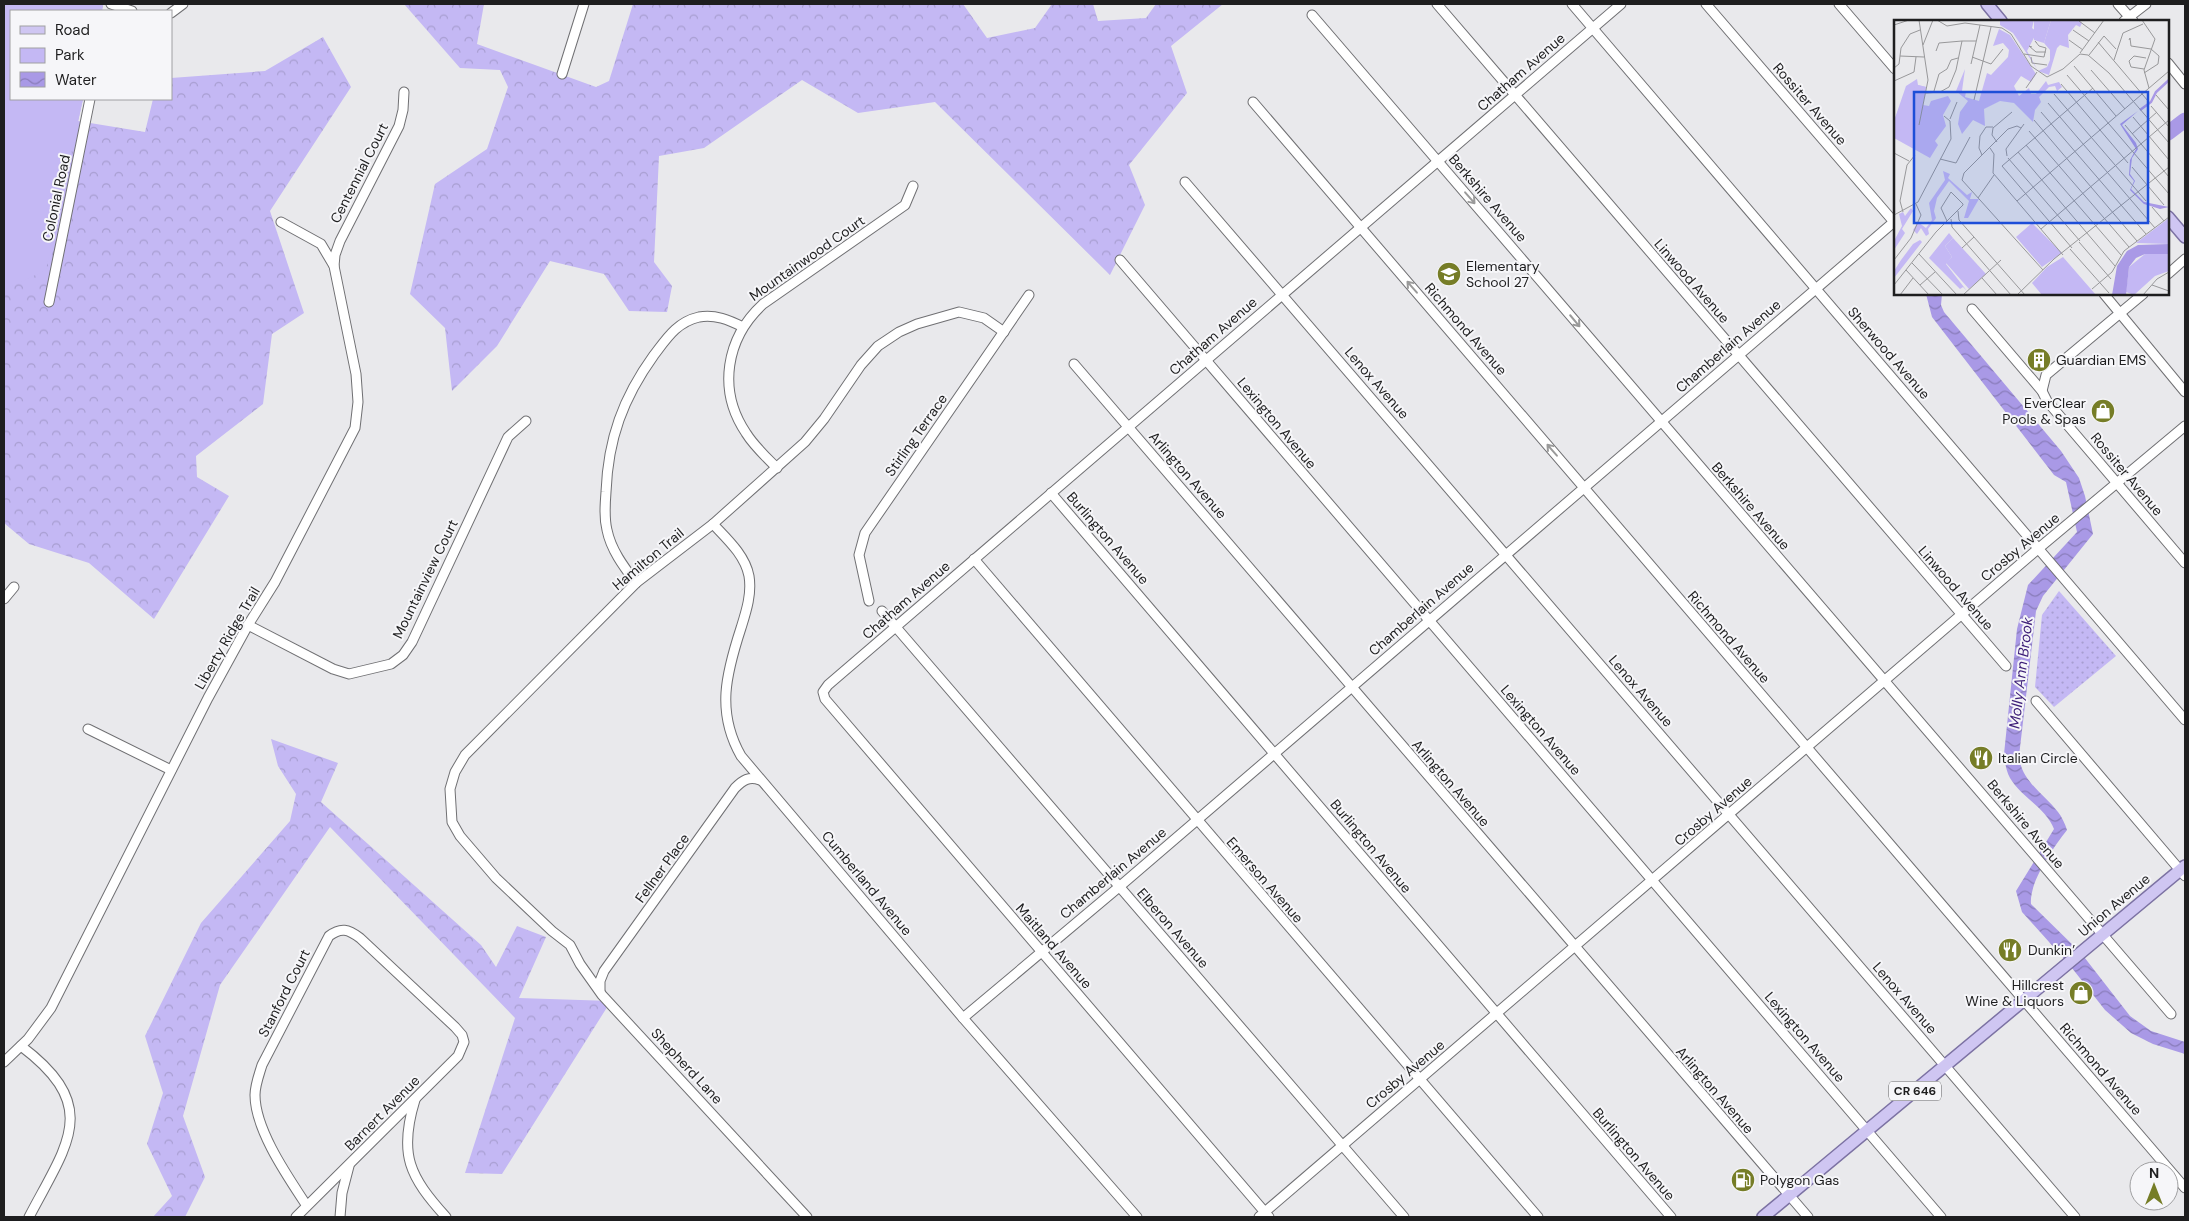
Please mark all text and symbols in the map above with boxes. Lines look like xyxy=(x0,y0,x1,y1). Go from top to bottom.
legend xyxy=(10,10,172,100)
text: Road xyxy=(55,20,90,40)
inset map xyxy=(1894,20,2169,295)
street label: Chatham Avenue xyxy=(1473,29,1569,115)
text: Park xyxy=(55,45,85,65)
street label: Rossiter Avenue xyxy=(1769,59,1851,149)
text: Water xyxy=(55,70,97,90)
street label: Centennial Court xyxy=(326,120,392,226)
street label: Berkshire Avenue xyxy=(1445,150,1531,246)
street label: Colonial Road xyxy=(38,153,74,243)
one-way arrow xyxy=(1464,191,1476,204)
street label: Mountainwood Court xyxy=(746,211,868,305)
street label: Linwood Avenue xyxy=(1650,235,1734,327)
place label: Elementary School 27 xyxy=(1466,257,1540,291)
school or university icon: Elementary School 27 xyxy=(1436,261,1462,287)
street label: Richmond Avenue xyxy=(1421,279,1511,379)
one-way arrow xyxy=(1406,281,1417,294)
street label: Chatham Avenue xyxy=(1165,293,1261,379)
street label: Chamberlain Avenue xyxy=(1672,295,1784,397)
street label: Sherwood Avenue xyxy=(1844,303,1934,403)
one-way arrow xyxy=(1570,315,1581,328)
street label: Lenox Avenue xyxy=(1341,343,1413,423)
building icon: Guardian EMS xyxy=(2026,347,2052,373)
place label: Guardian EMS xyxy=(2056,351,2146,369)
street label: Lexington Avenue xyxy=(1234,374,1320,472)
street label: Stirling Terrace xyxy=(881,390,951,480)
place label: EverClear Pools & Spas xyxy=(2002,394,2086,428)
shop icon: EverClear Pools & Spas xyxy=(2090,398,2116,424)
street label: Arlington Avenue xyxy=(1145,428,1231,522)
street label: Rossiter Avenue xyxy=(2087,429,2167,519)
one-way arrow xyxy=(1546,444,1557,457)
street label: Berkshire Avenue xyxy=(1708,458,1794,554)
street label: Burlington Avenue xyxy=(1063,488,1153,588)
street label: Crosby Avenue xyxy=(1977,509,2063,585)
street label: Mountainview Court xyxy=(388,516,462,642)
street label: Hamilton Trail xyxy=(609,524,687,594)
street label: Linwood Avenue xyxy=(1914,542,1998,634)
street label: Chatham Avenue xyxy=(858,557,954,643)
street label: Chamberlain Avenue xyxy=(1365,558,1477,660)
street label: Liberty Ridge Trail xyxy=(190,583,264,693)
street label: Richmond Avenue xyxy=(1684,587,1774,687)
water label: Molly Ann Brook xyxy=(2004,616,2038,730)
street label: Lenox Avenue xyxy=(1605,651,1677,731)
street label: Lexington Avenue xyxy=(1497,681,1585,779)
street label: Arlington Avenue xyxy=(1408,736,1494,830)
restaurant icon: Italian Circle xyxy=(1968,745,1994,771)
place label: Italian Circle xyxy=(1998,749,2078,767)
street label: Crosby Avenue xyxy=(1670,772,1756,850)
street label: Berkshire Avenue xyxy=(1983,776,2069,872)
street label: Burlington Avenue xyxy=(1327,795,1415,897)
street label: Chamberlain Avenue xyxy=(1056,823,1170,923)
street label: Cumberland Avenue xyxy=(818,827,916,939)
street label: Fellner Place xyxy=(631,830,693,906)
street label: Emerson Avenue xyxy=(1223,833,1307,927)
street label: Union Avenue xyxy=(2074,870,2154,940)
street label: Elberon Avenue xyxy=(1133,884,1213,972)
street label: Maitland Avenue xyxy=(1012,900,1096,992)
restaurant icon: Dunkin’ xyxy=(1997,937,2023,963)
place label: Dunkin’ xyxy=(2028,941,2075,959)
street label: Stanford Court xyxy=(254,946,314,1040)
street label: Lenox Avenue xyxy=(1869,958,1941,1038)
place label: Hillcrest Wine & Liquors xyxy=(1965,976,2064,1010)
shop icon: Hillcrest Wine & Liquors xyxy=(2068,980,2094,1006)
street label: Lexington Avenue xyxy=(1761,988,1849,1086)
street label: Richmond Avenue xyxy=(2056,1019,2146,1119)
street label: Shepherd Lane xyxy=(647,1024,727,1108)
street label: Crosby Avenue xyxy=(1362,1036,1448,1112)
street label: Arlington Avenue xyxy=(1672,1043,1758,1137)
street label: Barnert Avenue xyxy=(341,1072,423,1154)
road number: CR 646 xyxy=(1889,1082,1941,1100)
street label: Burlington Avenue xyxy=(1589,1104,1679,1204)
north arrow xyxy=(2129,1161,2179,1211)
text: N xyxy=(2149,1164,2159,1182)
fuel station icon: Polygon Gas xyxy=(1730,1167,1756,1193)
place label: Polygon Gas xyxy=(1760,1171,1839,1189)

